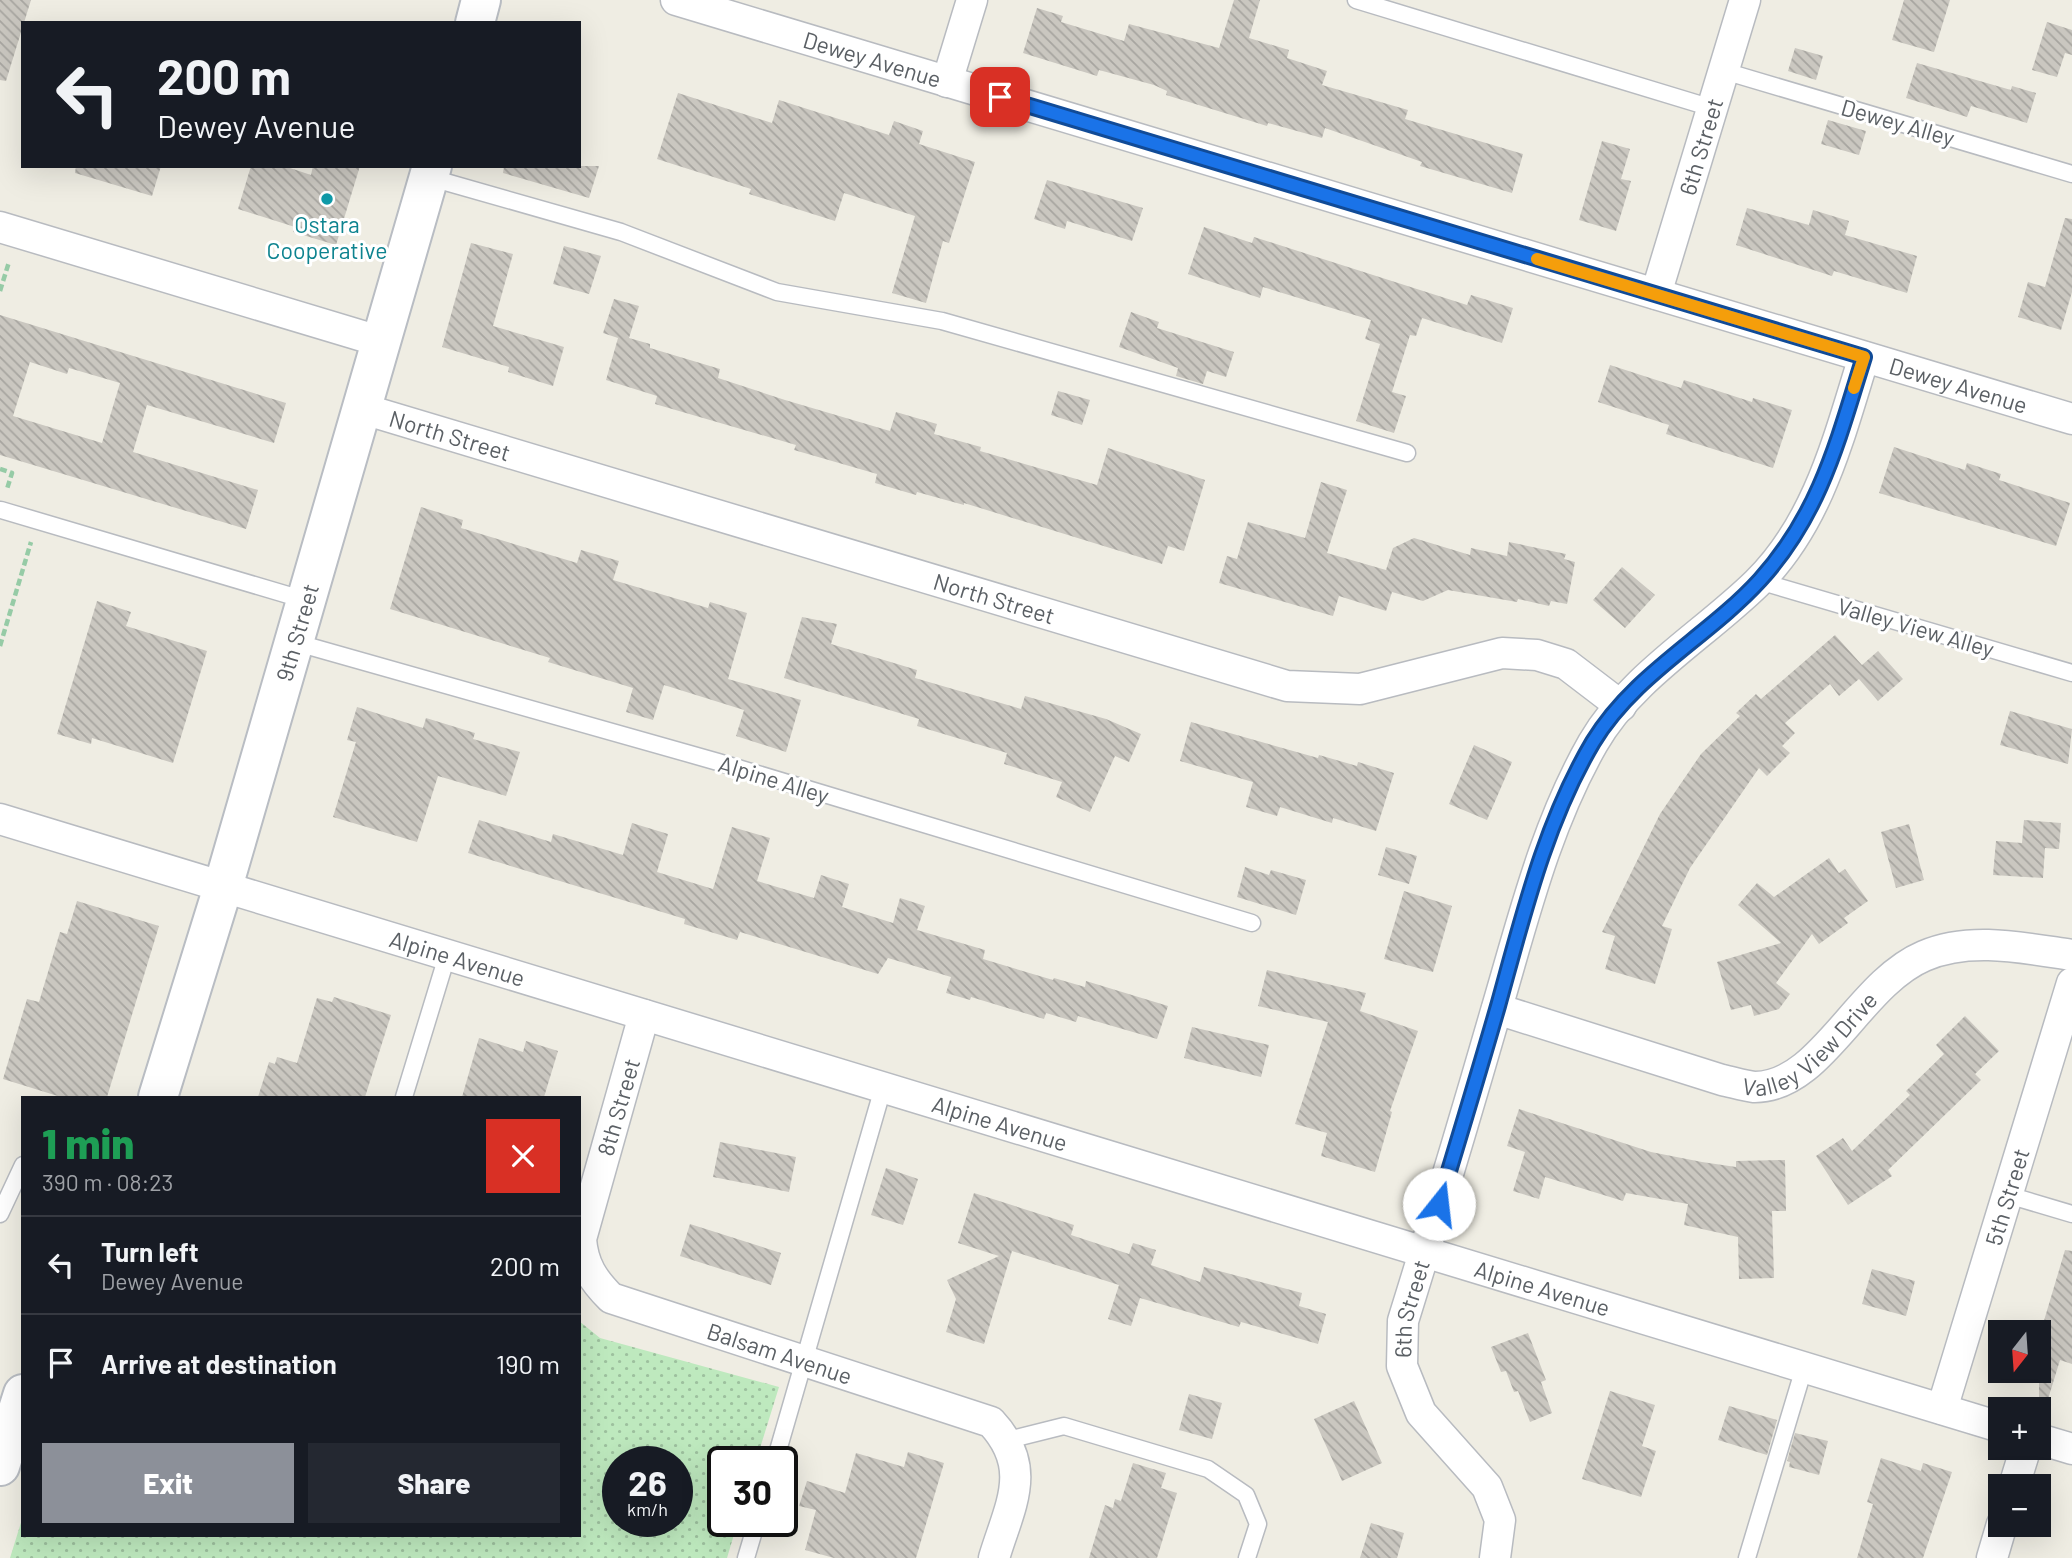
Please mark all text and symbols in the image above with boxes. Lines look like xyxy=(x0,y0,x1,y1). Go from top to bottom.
street label: Dewey Avenue xyxy=(800,25,945,93)
text: 200 m xyxy=(157,46,291,105)
icon: left xyxy=(42,49,133,140)
pin xyxy=(970,67,1030,127)
icon: arrive xyxy=(981,78,1019,116)
street label: Dewey Alley xyxy=(1838,92,1958,152)
street label: 6th Street xyxy=(1673,95,1729,199)
text: Dewey Avenue xyxy=(157,106,355,144)
marker: Ostara Cooperative xyxy=(319,191,335,207)
place label: Ostara Cooperative xyxy=(267,210,387,264)
street label: Dewey Avenue xyxy=(1886,351,2031,419)
street label: North Street xyxy=(386,404,514,466)
street label: North Street xyxy=(930,567,1058,630)
street label: 9th Street xyxy=(269,580,324,684)
street label: Valley View Alley xyxy=(1834,591,1998,663)
street label: Alpine Alley xyxy=(715,749,833,809)
street label: Alpine Avenue xyxy=(386,924,528,992)
street label: Valley View Drive xyxy=(1740,986,1883,1101)
street label: 8th Street xyxy=(591,1055,645,1159)
street label: Alpine Avenue xyxy=(929,1089,1071,1157)
text: 1 min xyxy=(42,1117,134,1167)
button: close xyxy=(486,1119,560,1193)
street label: 5th Street xyxy=(1979,1145,2035,1249)
position arrow xyxy=(1402,1167,1476,1241)
text: 390 m · 08:23 xyxy=(42,1168,173,1196)
text: Turn left xyxy=(101,1236,199,1267)
icon: left xyxy=(42,1246,80,1284)
text: 200 m xyxy=(490,1250,560,1281)
street label: Alpine Avenue xyxy=(1471,1254,1613,1322)
street label: 6th Street xyxy=(1388,1256,1435,1358)
text: Dewey Avenue xyxy=(101,1267,244,1295)
street label: Balsam Avenue xyxy=(704,1316,856,1390)
north arrow xyxy=(1988,1320,2051,1382)
map controls xyxy=(1988,1320,2051,1537)
icon: arrive xyxy=(42,1344,80,1382)
text: Arrive at destination xyxy=(101,1348,337,1379)
text: 190 m xyxy=(496,1348,560,1379)
button: + xyxy=(1988,1397,2051,1460)
button: Exit xyxy=(42,1443,294,1523)
button: Share xyxy=(308,1443,560,1523)
speed limit sign: 30 xyxy=(707,1446,798,1537)
text: 26 xyxy=(628,1461,667,1503)
button: − xyxy=(1988,1474,2051,1537)
text: km/h xyxy=(627,1498,668,1520)

